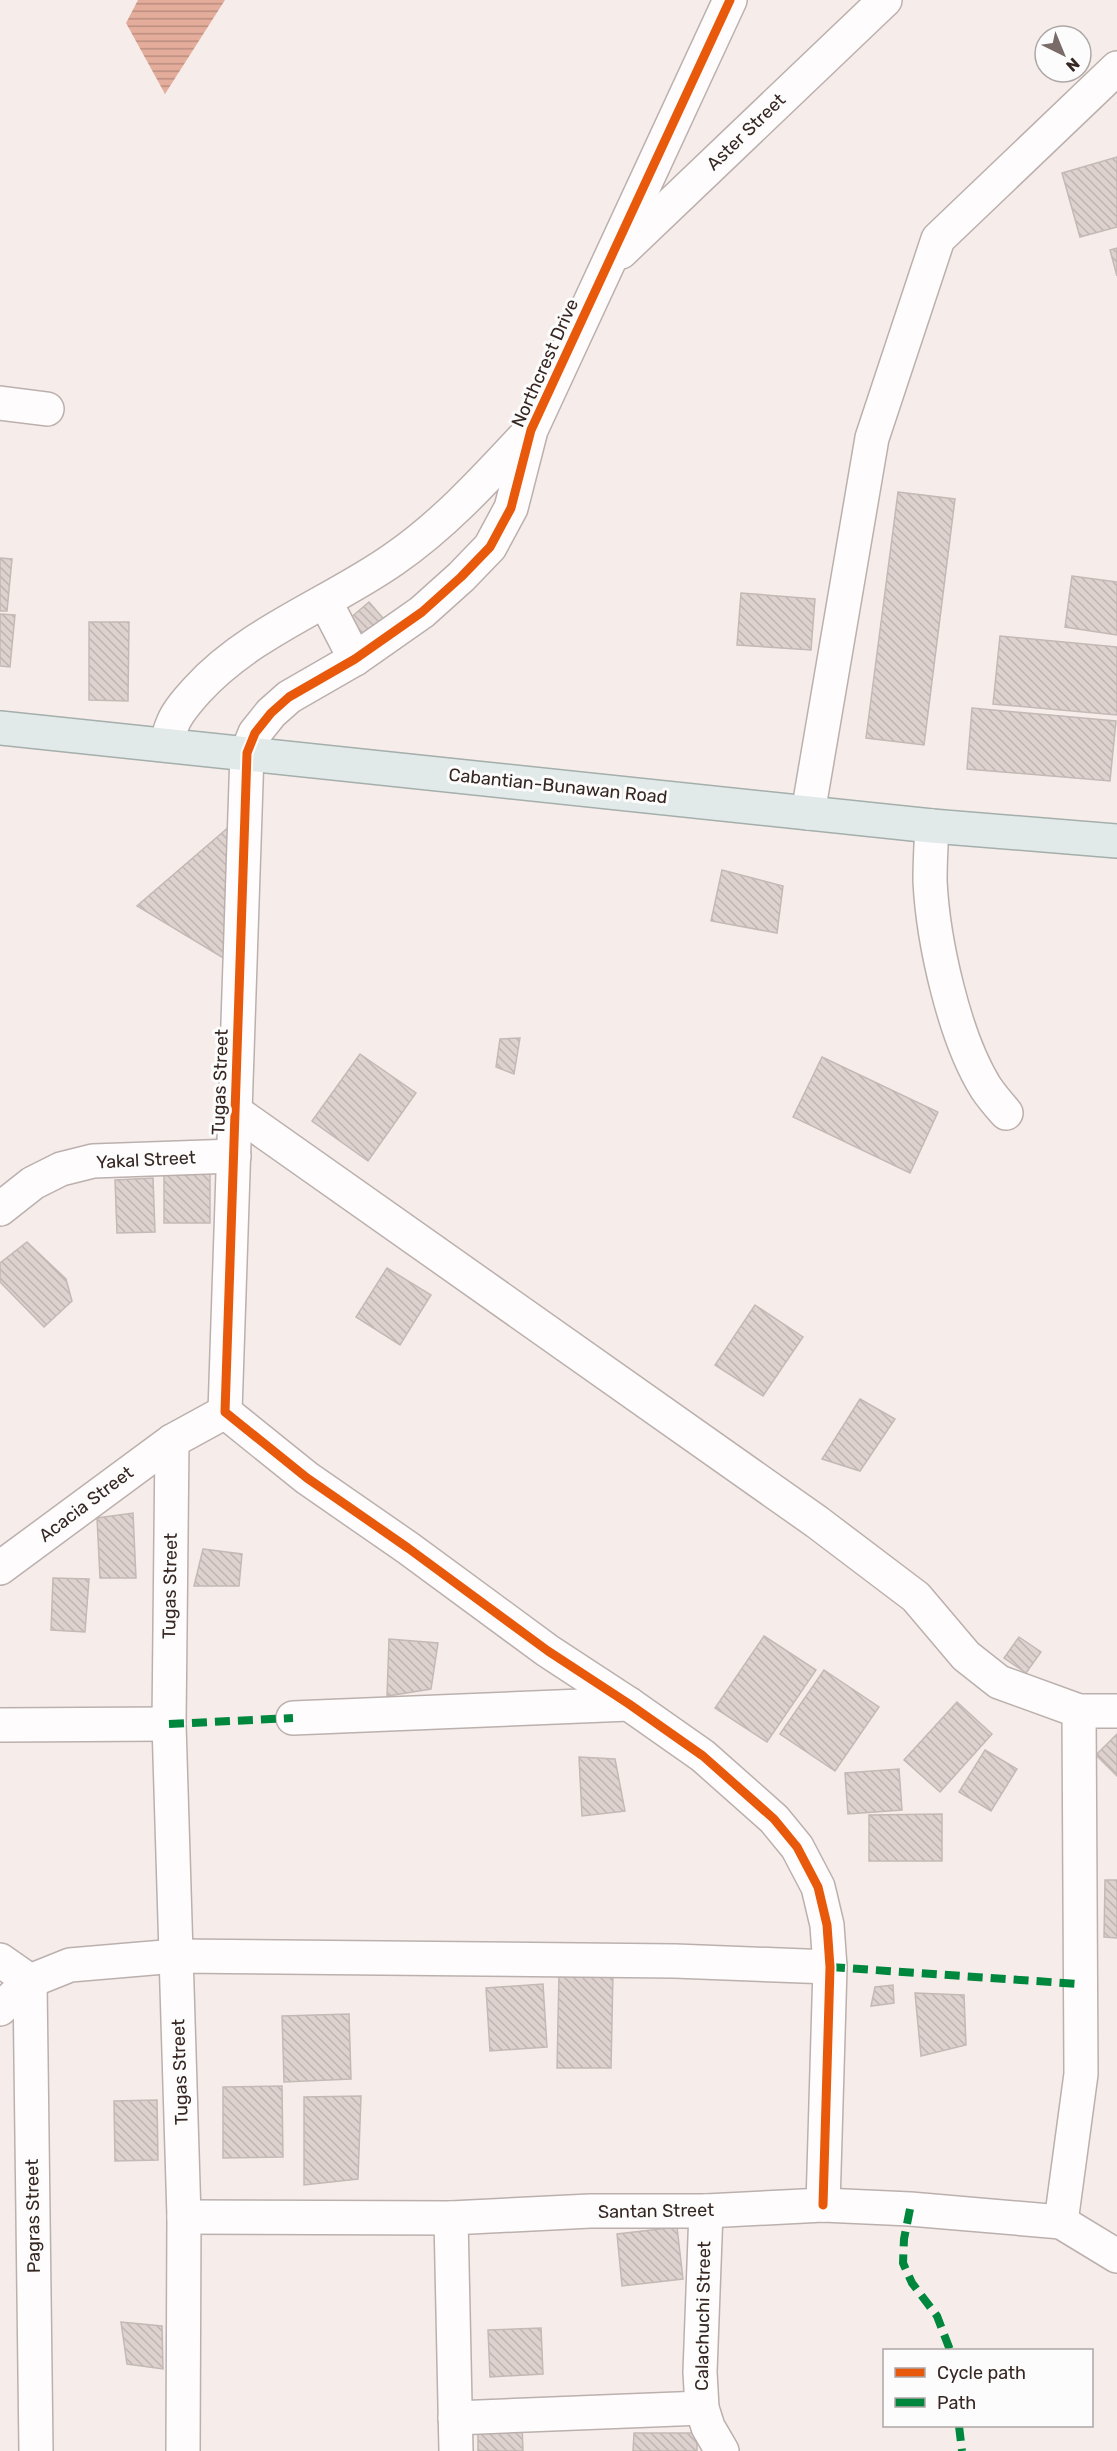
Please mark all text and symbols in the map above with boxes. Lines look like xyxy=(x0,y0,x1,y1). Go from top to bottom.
north arrow xyxy=(1033,24,1093,84)
text: N xyxy=(1062,54,1084,75)
street label: Aster Street xyxy=(702,89,790,175)
street label: Northcrest Drive xyxy=(507,295,583,431)
street label: Cabantian-Bunawan Road xyxy=(447,764,669,808)
street label: Tugas Street xyxy=(207,1029,233,1135)
street label: Yakal Street xyxy=(96,1146,196,1174)
street label: Acacia Street xyxy=(34,1461,138,1547)
street label: Tugas Street xyxy=(158,1533,182,1639)
street label: Tugas Street xyxy=(167,2019,193,2125)
street label: Pagras Street xyxy=(21,2159,45,2273)
street label: Santan Street xyxy=(598,2199,714,2223)
street label: Calachuchi Street xyxy=(691,2241,715,2391)
legend xyxy=(883,2349,1093,2427)
text: Cycle path xyxy=(937,2362,1026,2384)
text: Path xyxy=(937,2392,976,2414)

